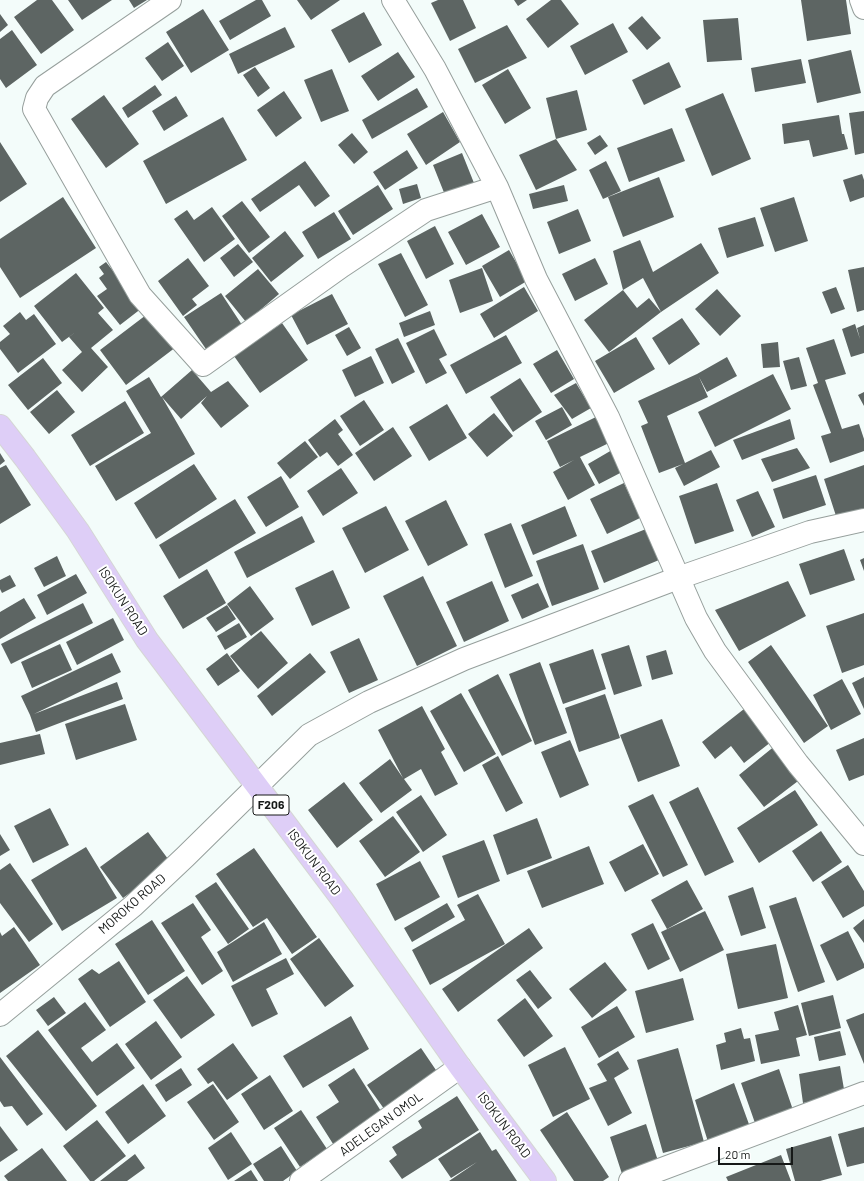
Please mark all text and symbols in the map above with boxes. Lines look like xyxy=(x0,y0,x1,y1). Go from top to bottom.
street label: ISOKUN ROAD xyxy=(95,564,151,638)
road number: F206 xyxy=(253,795,289,815)
street label: ISOKUN ROAD xyxy=(284,826,344,898)
street label: MOROKO ROAD xyxy=(95,871,169,937)
street label: ADELEGAN OMOL xyxy=(336,1089,426,1159)
street label: ISOKUN ROAD xyxy=(474,1089,534,1161)
scale bar xyxy=(720,1139,795,1165)
text: 20 m xyxy=(725,1147,751,1161)

